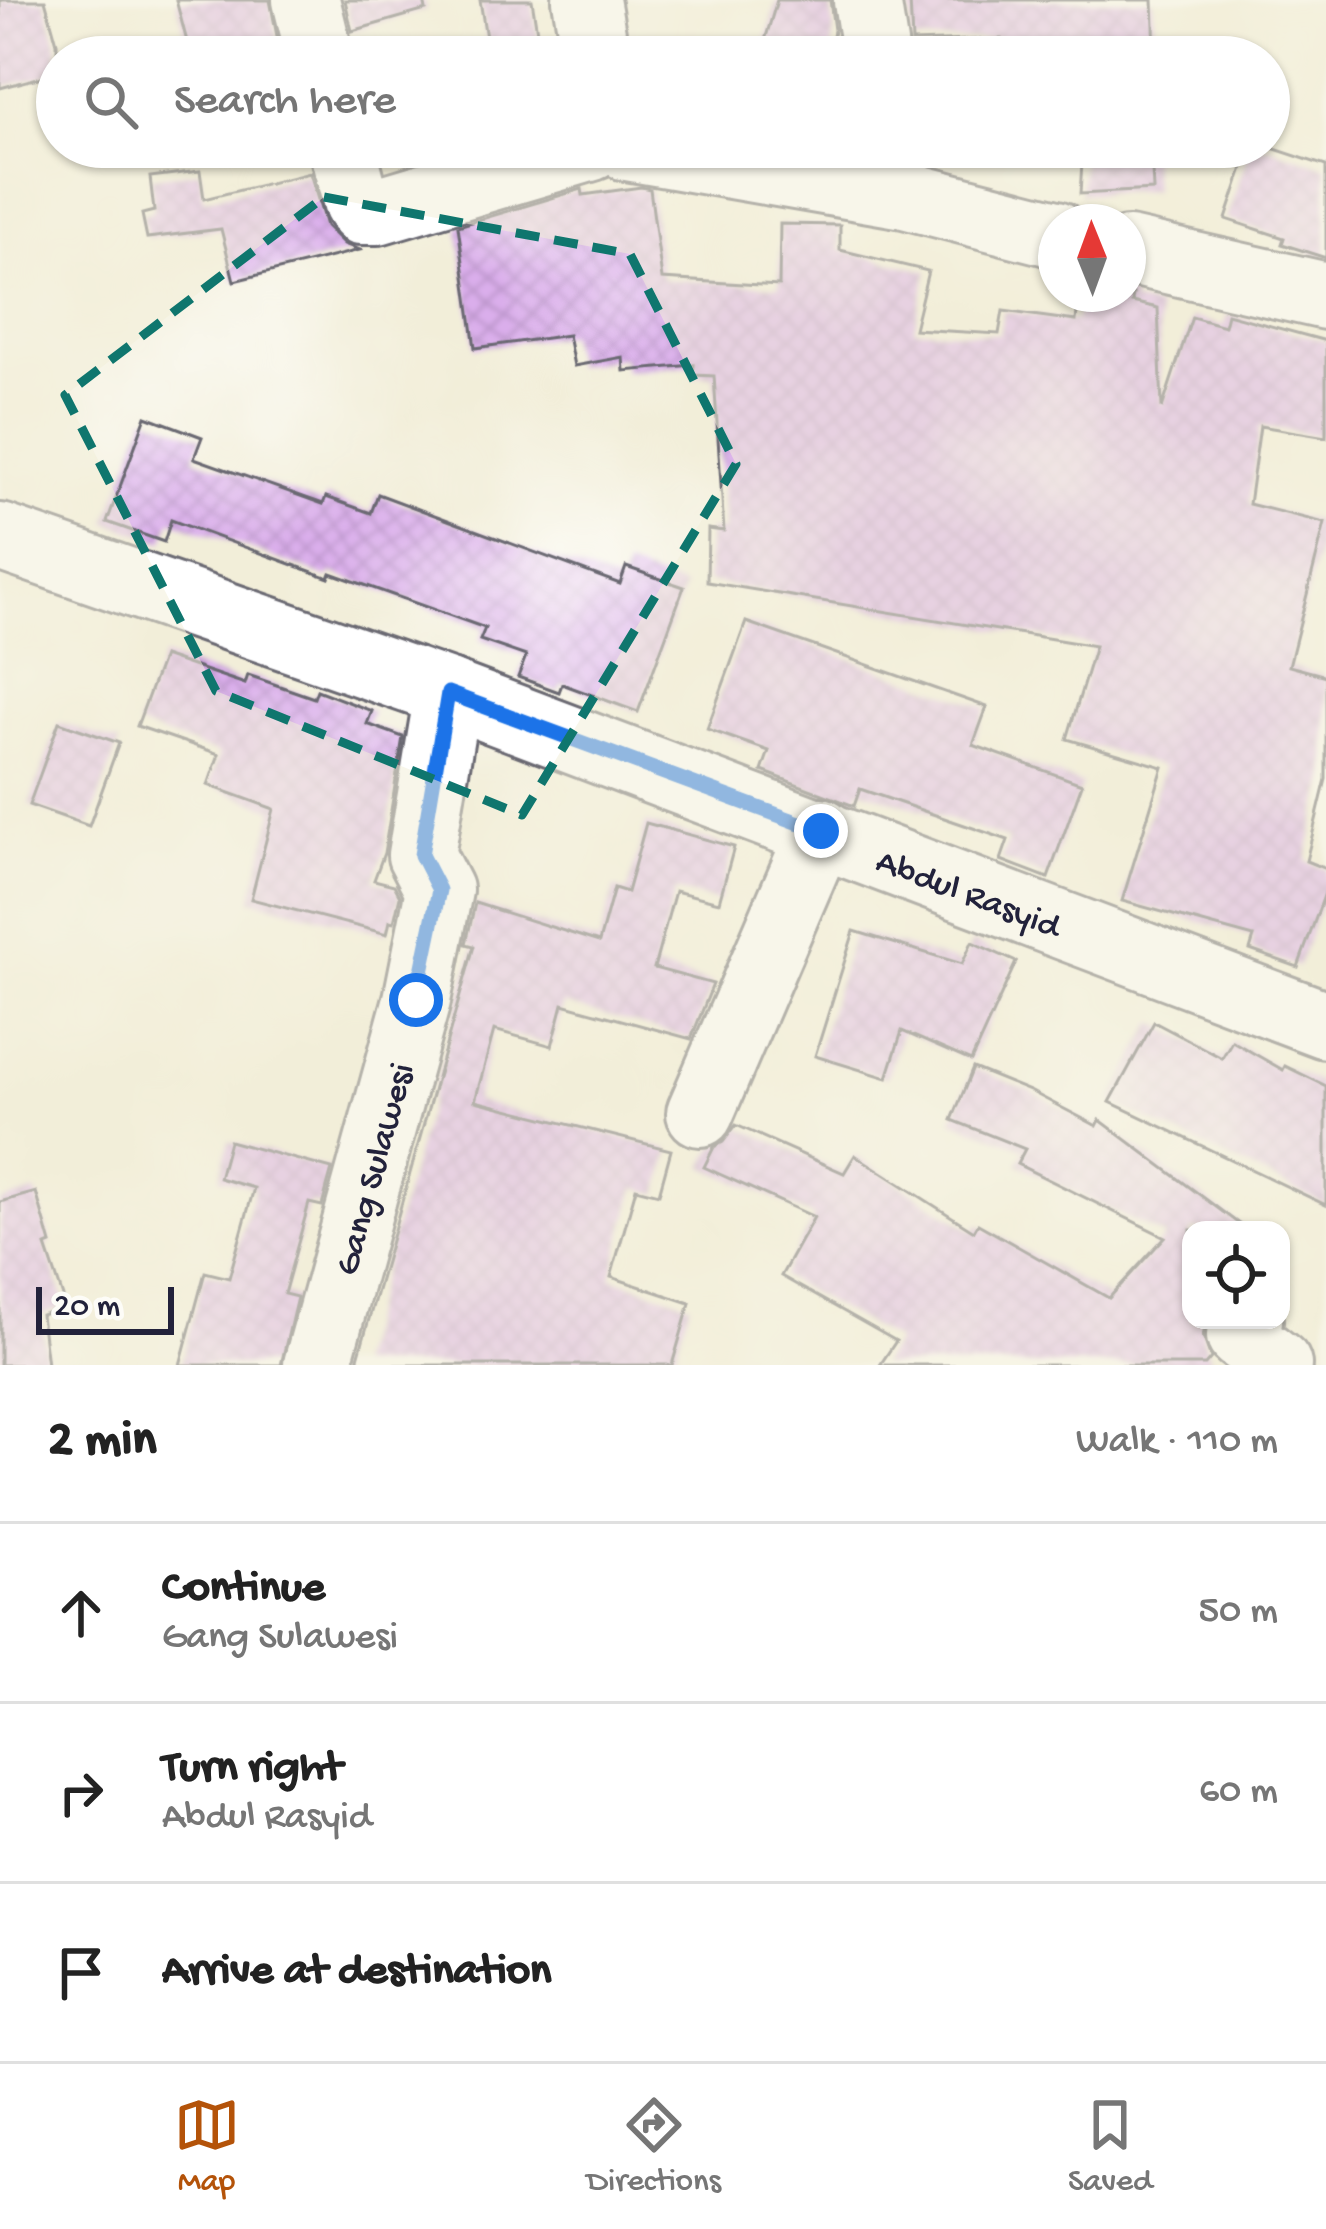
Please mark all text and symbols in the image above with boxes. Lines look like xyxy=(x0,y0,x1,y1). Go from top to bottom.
search box xyxy=(36,36,1290,168)
icon: search xyxy=(78,69,144,135)
text: Search here xyxy=(174,76,396,129)
north arrow xyxy=(1038,204,1146,312)
route end xyxy=(794,804,848,858)
street label: Abdul Rasyid xyxy=(869,842,1068,952)
route start xyxy=(389,973,443,1027)
street label: Gang Sulawesi xyxy=(328,1059,427,1281)
map controls xyxy=(1182,1221,1290,1329)
button: locate xyxy=(1182,1221,1290,1329)
scale bar xyxy=(36,1281,174,1334)
text: 20 m xyxy=(54,1289,120,1327)
text: 2 min xyxy=(48,1413,157,1473)
text: Walk · 110 m xyxy=(1076,1420,1278,1466)
text: Continue xyxy=(162,1563,325,1616)
icon: ahead xyxy=(48,1580,114,1646)
text: 50 m xyxy=(1198,1590,1278,1636)
text: Gang Sulawesi xyxy=(162,1616,398,1662)
text: Turn right xyxy=(162,1743,342,1796)
icon: right xyxy=(48,1760,114,1826)
text: 60 m xyxy=(1199,1770,1278,1816)
text: Abdul Rasyid xyxy=(162,1796,372,1842)
icon: arrive xyxy=(48,1940,114,2006)
text: Arrive at destination xyxy=(162,1946,551,1999)
tab: Map xyxy=(174,2092,240,2202)
tab: Directions xyxy=(587,2092,721,2202)
tab: Saved xyxy=(1068,2092,1152,2202)

